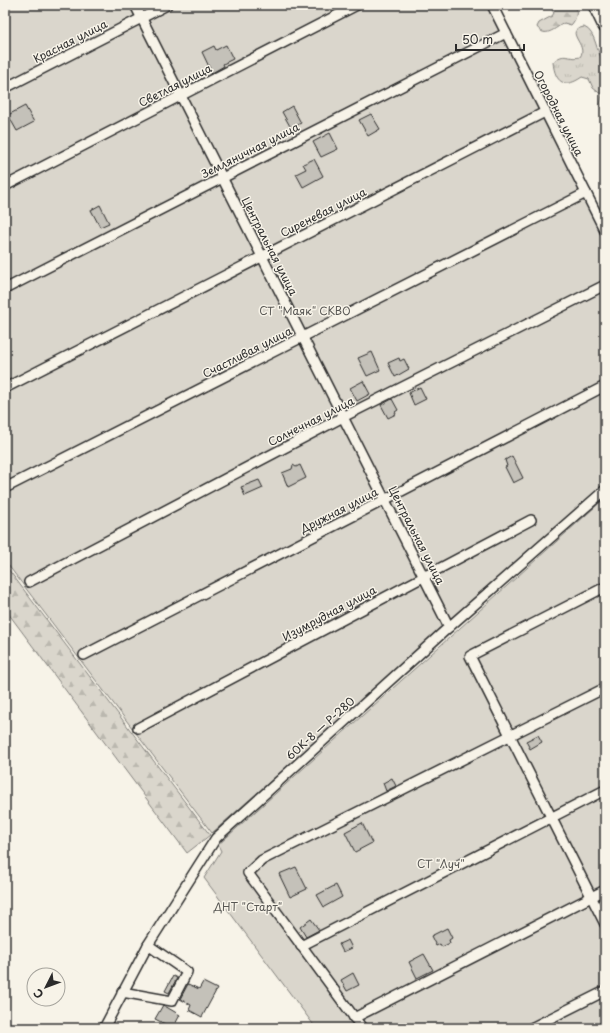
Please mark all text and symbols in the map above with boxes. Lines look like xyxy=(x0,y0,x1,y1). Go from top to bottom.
street label: Красная улица xyxy=(30,15,110,67)
scale bar xyxy=(456,26,524,52)
text: 50 m xyxy=(462,30,493,48)
street label: Светлая улица xyxy=(135,59,215,111)
street label: Огородная улица xyxy=(530,67,588,159)
street label: Земляничная улица xyxy=(198,118,302,182)
street label: Сиреневая улица xyxy=(277,183,369,241)
street label: Центральная улица xyxy=(238,194,302,298)
park label: СТ "Маяк" СКВО xyxy=(259,302,351,319)
street label: Счастливая улица xyxy=(199,322,295,382)
street label: Солнечная улица xyxy=(265,392,357,450)
street label: Дружная улица xyxy=(296,483,381,537)
street label: Центральная улица xyxy=(385,483,449,587)
street label: Изумрудная улица xyxy=(279,581,379,645)
street label: 60К-8 — Р-280 xyxy=(282,692,358,764)
park label: СТ "Луч" xyxy=(417,855,465,872)
park label: ДНТ "Старт" xyxy=(213,898,282,915)
north arrow xyxy=(26,967,66,1007)
text: С xyxy=(29,985,47,1003)

